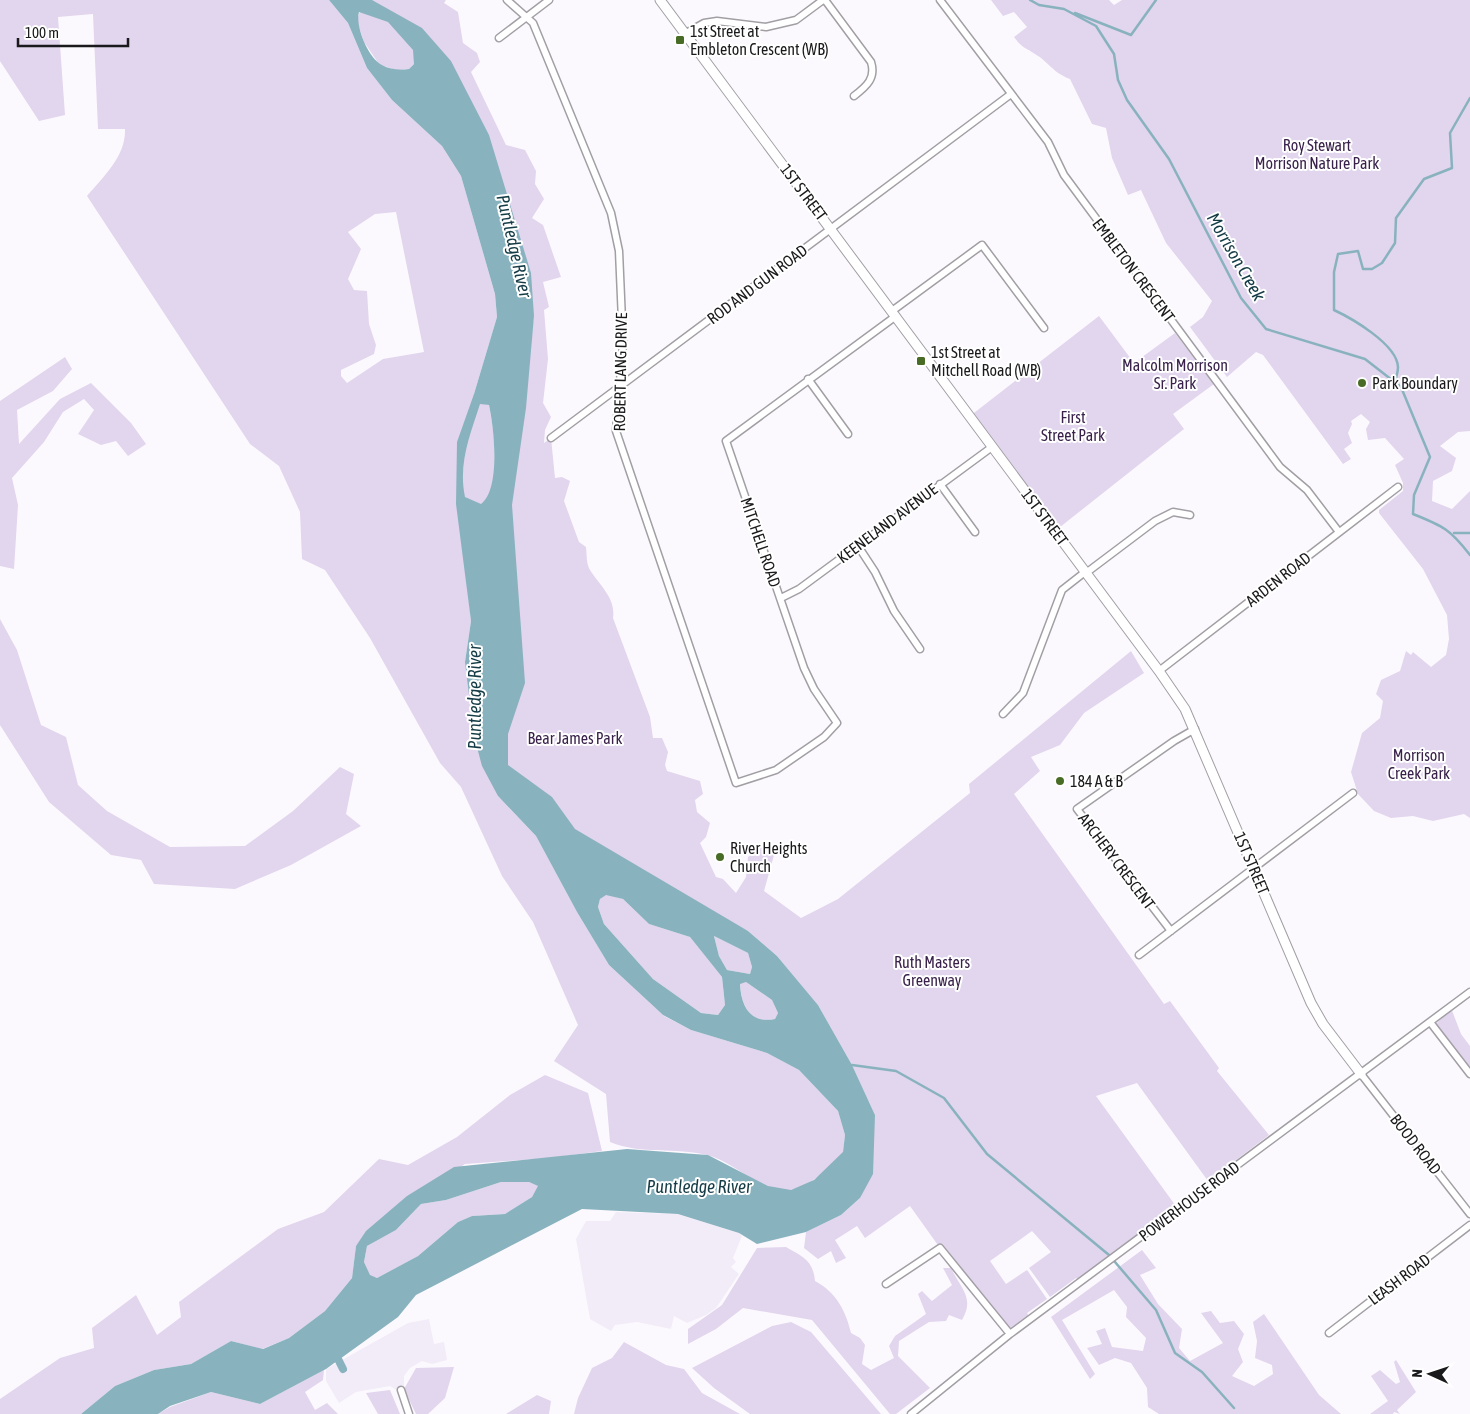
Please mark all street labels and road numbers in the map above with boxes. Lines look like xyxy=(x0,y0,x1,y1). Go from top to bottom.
street label: 1ST STREET xyxy=(777,160,831,224)
street label: EMBLETON CRESCENT xyxy=(1089,215,1179,325)
street label: ROD AND GUN ROAD xyxy=(704,241,810,327)
street label: ROBERT LANG DRIVE xyxy=(610,312,630,431)
street label: KEENELAND AVENUE xyxy=(834,480,941,566)
street label: 1ST STREET xyxy=(1018,485,1072,549)
street label: MITCHELL ROAD xyxy=(737,495,785,589)
street label: ARDEN ROAD xyxy=(1242,548,1314,610)
street label: ARCHERY CRESCENT xyxy=(1075,810,1159,912)
street label: 1ST STREET xyxy=(1231,829,1273,897)
street label: BOOD ROAD xyxy=(1387,1110,1445,1178)
street label: POWERHOUSE ROAD xyxy=(1135,1157,1243,1245)
street label: LEASH ROAD xyxy=(1364,1250,1434,1308)

